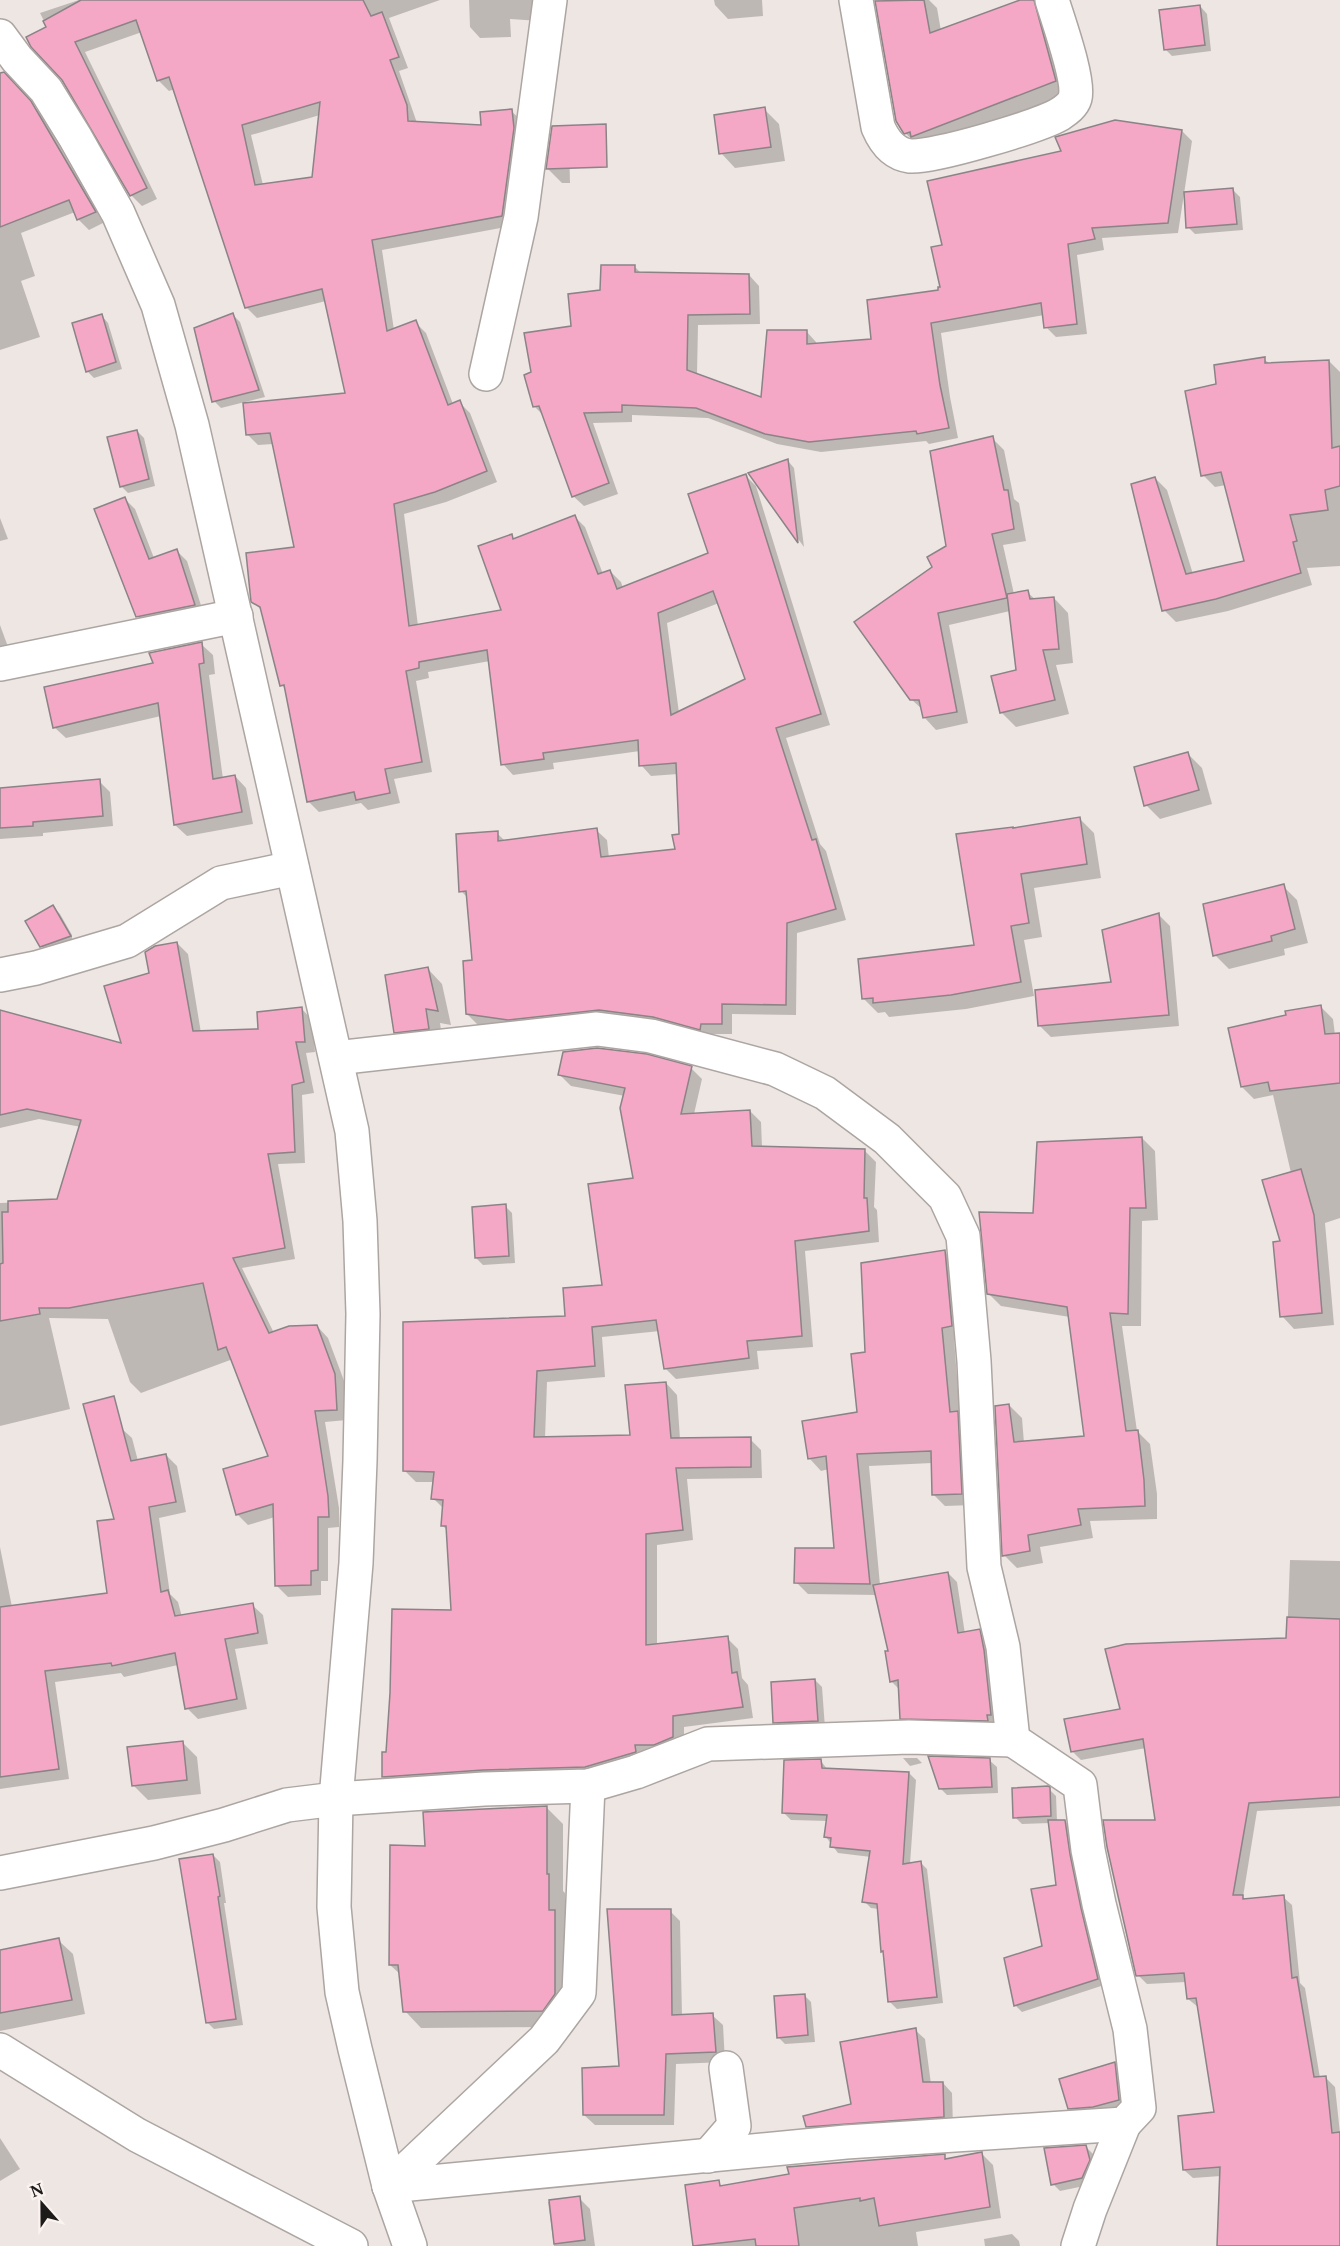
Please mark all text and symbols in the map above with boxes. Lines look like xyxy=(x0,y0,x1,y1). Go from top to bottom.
north arrow xyxy=(12,2174,72,2234)
text: N xyxy=(27,2177,47,2203)

